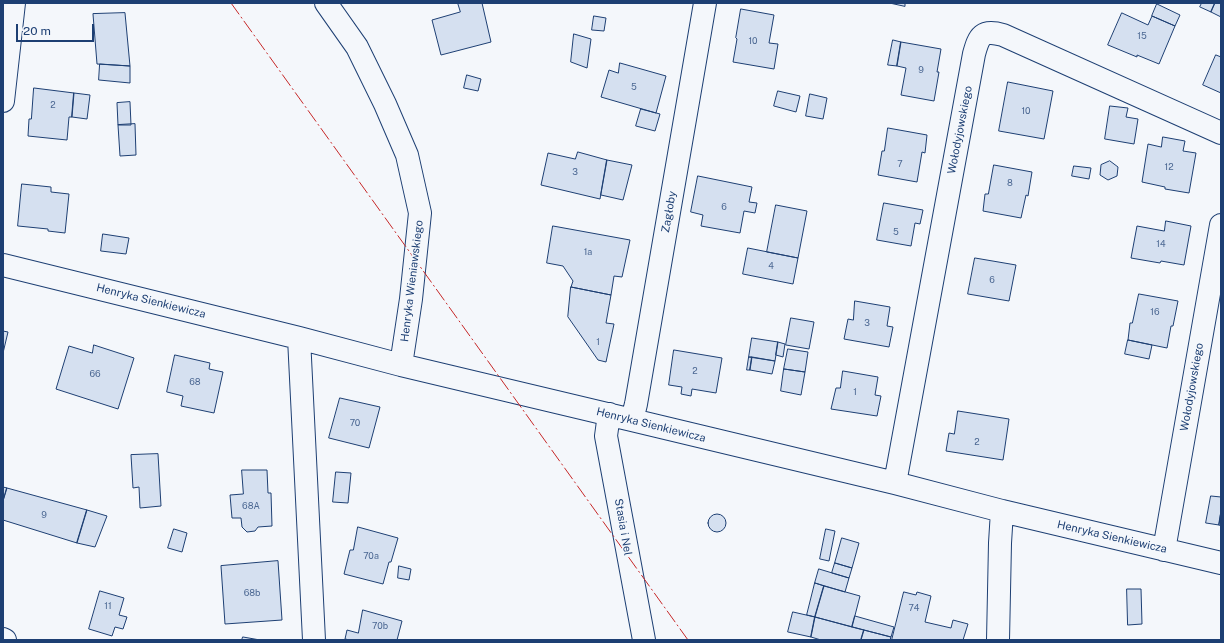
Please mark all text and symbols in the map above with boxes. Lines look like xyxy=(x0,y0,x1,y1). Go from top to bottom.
scale bar xyxy=(18,16,96,42)
text: 20 m xyxy=(23,24,51,38)
house number: 15 xyxy=(1137,31,1147,41)
house number: 10 xyxy=(748,36,758,46)
house number: 9 xyxy=(918,65,924,75)
house number: 5 xyxy=(631,82,637,92)
street label: Wołodyjowskiego xyxy=(945,85,975,175)
house number: 2 xyxy=(50,100,56,110)
house number: 10 xyxy=(1021,106,1031,116)
house number: 7 xyxy=(897,159,903,169)
house number: 12 xyxy=(1164,162,1174,172)
house number: 3 xyxy=(572,167,578,177)
house number: 8 xyxy=(1007,178,1013,188)
street label: Zagłoby xyxy=(659,190,679,234)
house number: 6 xyxy=(721,202,727,212)
street label: Henryka Wieniawskiego xyxy=(398,219,426,343)
house number: 5 xyxy=(893,227,899,237)
house number: 14 xyxy=(1156,239,1166,249)
house number: 1a xyxy=(584,247,592,257)
house number: 4 xyxy=(768,261,774,271)
house number: 6 xyxy=(989,275,995,285)
street label: Henryka Sienkiewicza xyxy=(95,281,207,321)
house number: 16 xyxy=(1150,307,1160,317)
house number: 3 xyxy=(864,318,870,328)
house number: 1 xyxy=(596,337,600,347)
street label: Wołodyjowskiego xyxy=(1178,342,1206,432)
house number: 2 xyxy=(692,366,698,376)
house number: 66 xyxy=(89,369,101,379)
house number: 68 xyxy=(189,377,201,387)
house number: 1 xyxy=(853,387,857,397)
street label: Henryka Sienkiewicza xyxy=(595,405,707,445)
house number: 70 xyxy=(350,418,360,428)
house number: 2 xyxy=(974,437,980,447)
street label: Stasia i Nel xyxy=(611,497,635,557)
house number: 68A xyxy=(242,501,260,511)
house number: 9 xyxy=(41,510,47,520)
street label: Henryka Sienkiewicza xyxy=(1056,518,1168,556)
house number: 70a xyxy=(363,551,379,561)
house number: 68b xyxy=(244,588,260,598)
house number: 11 xyxy=(104,601,112,611)
house number: 74 xyxy=(909,603,919,613)
house number: 70b xyxy=(372,621,388,631)

